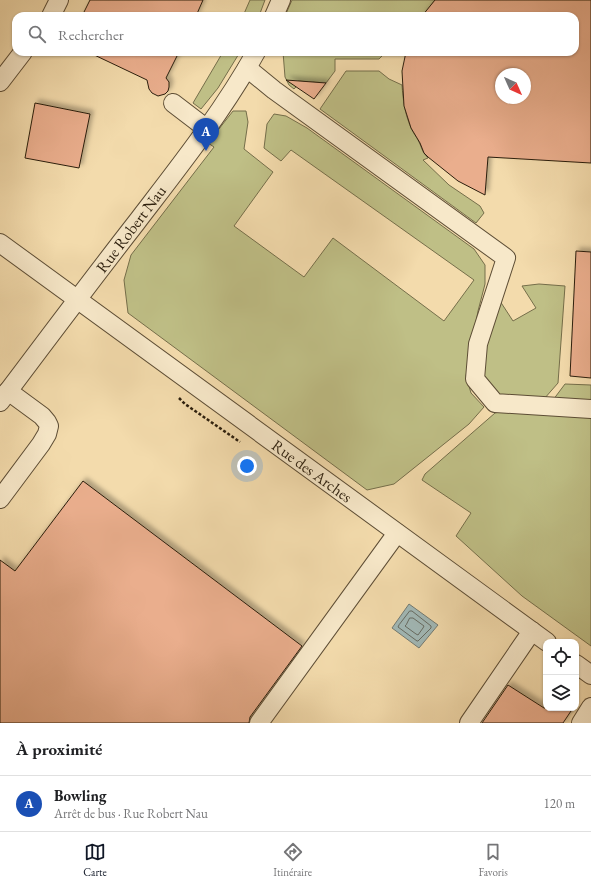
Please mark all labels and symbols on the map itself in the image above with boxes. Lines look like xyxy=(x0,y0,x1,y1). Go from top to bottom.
north arrow xyxy=(495,68,531,104)
pin: A xyxy=(193,118,219,151)
street label: Rue Robert Nau xyxy=(91,181,171,277)
street label: Rue des Arches xyxy=(268,435,356,507)
your location xyxy=(237,456,257,476)

